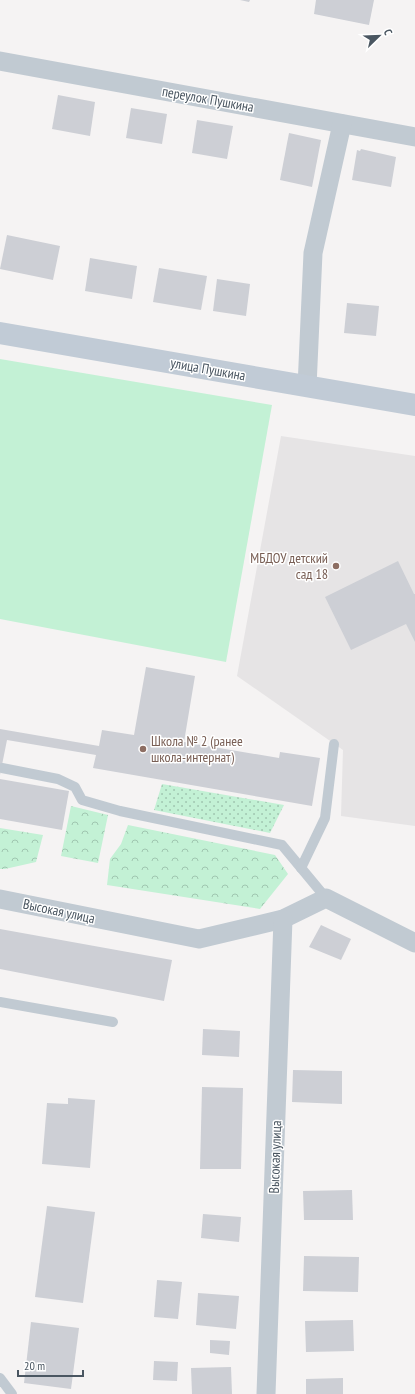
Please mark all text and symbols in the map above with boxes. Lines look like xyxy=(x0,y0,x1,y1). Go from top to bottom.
north arrow xyxy=(359,16,399,56)
text: С xyxy=(381,27,396,37)
street label: переулок Пушкина xyxy=(161,82,255,116)
street label: улица Пушкина xyxy=(169,354,247,384)
place label: МБДОУ детский сад 18 xyxy=(250,549,328,583)
marker: МБДОУ детский сад 18 xyxy=(331,561,341,571)
place label: Школа № 2 (ранее школа-интернат) xyxy=(151,732,243,766)
marker: Школа № 2 (ранее школа-интернат) xyxy=(138,744,148,754)
street label: Высокая улица xyxy=(21,895,97,927)
street label: Высокая улица xyxy=(265,1120,285,1194)
scale bar xyxy=(18,1352,83,1378)
text: 20 m xyxy=(24,1358,45,1373)

